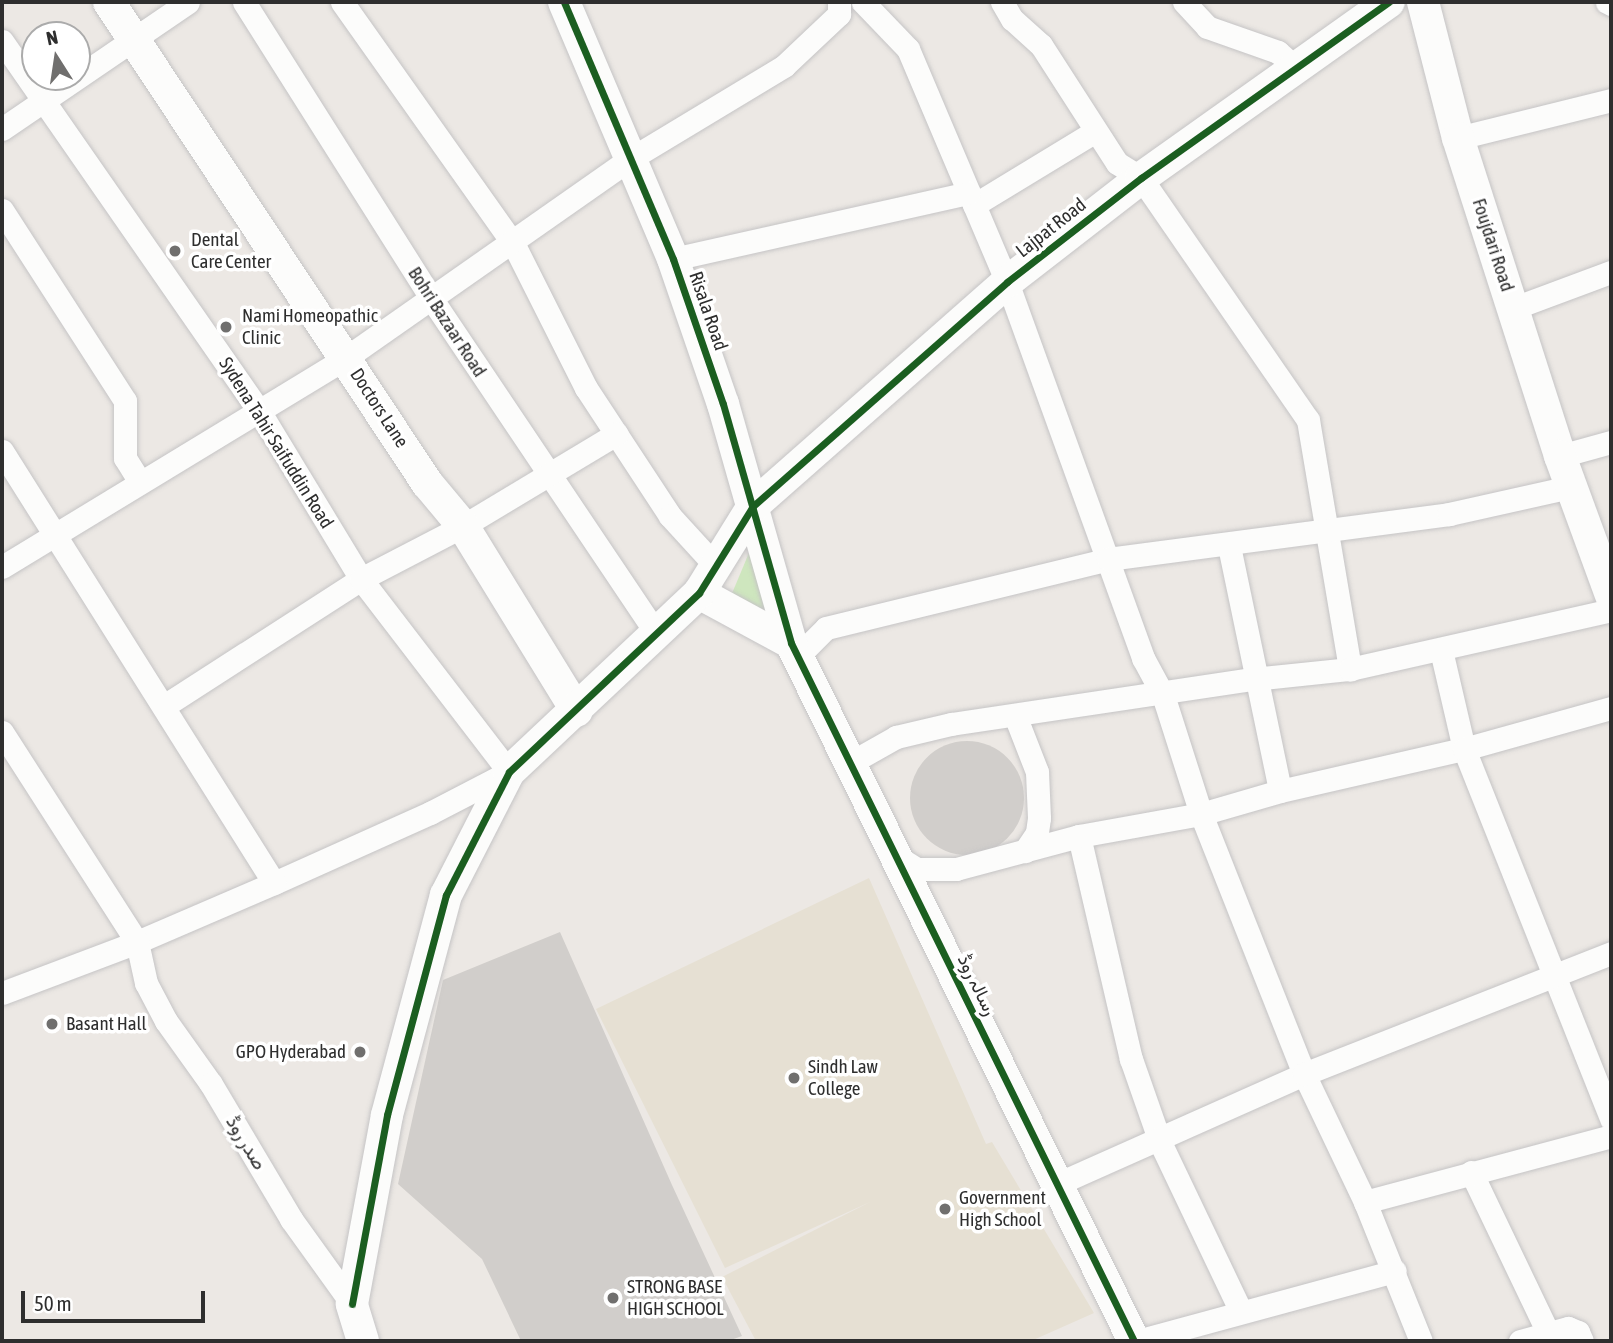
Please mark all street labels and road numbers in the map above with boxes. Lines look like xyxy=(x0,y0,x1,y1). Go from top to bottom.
street label: Lajpat Road xyxy=(1011,194,1091,262)
street label: Foujdari Road xyxy=(1467,196,1519,294)
street label: Bohri Bazaar Road xyxy=(403,263,491,381)
street label: Risala Road xyxy=(684,268,732,354)
street label: Sydena Tahir Saifuddin Road xyxy=(214,353,338,533)
street label: Doctors Lane xyxy=(345,364,413,452)
street label: رسالہ روڈ xyxy=(952,950,1002,1020)
street label: صدر روڈ xyxy=(221,1112,271,1174)

